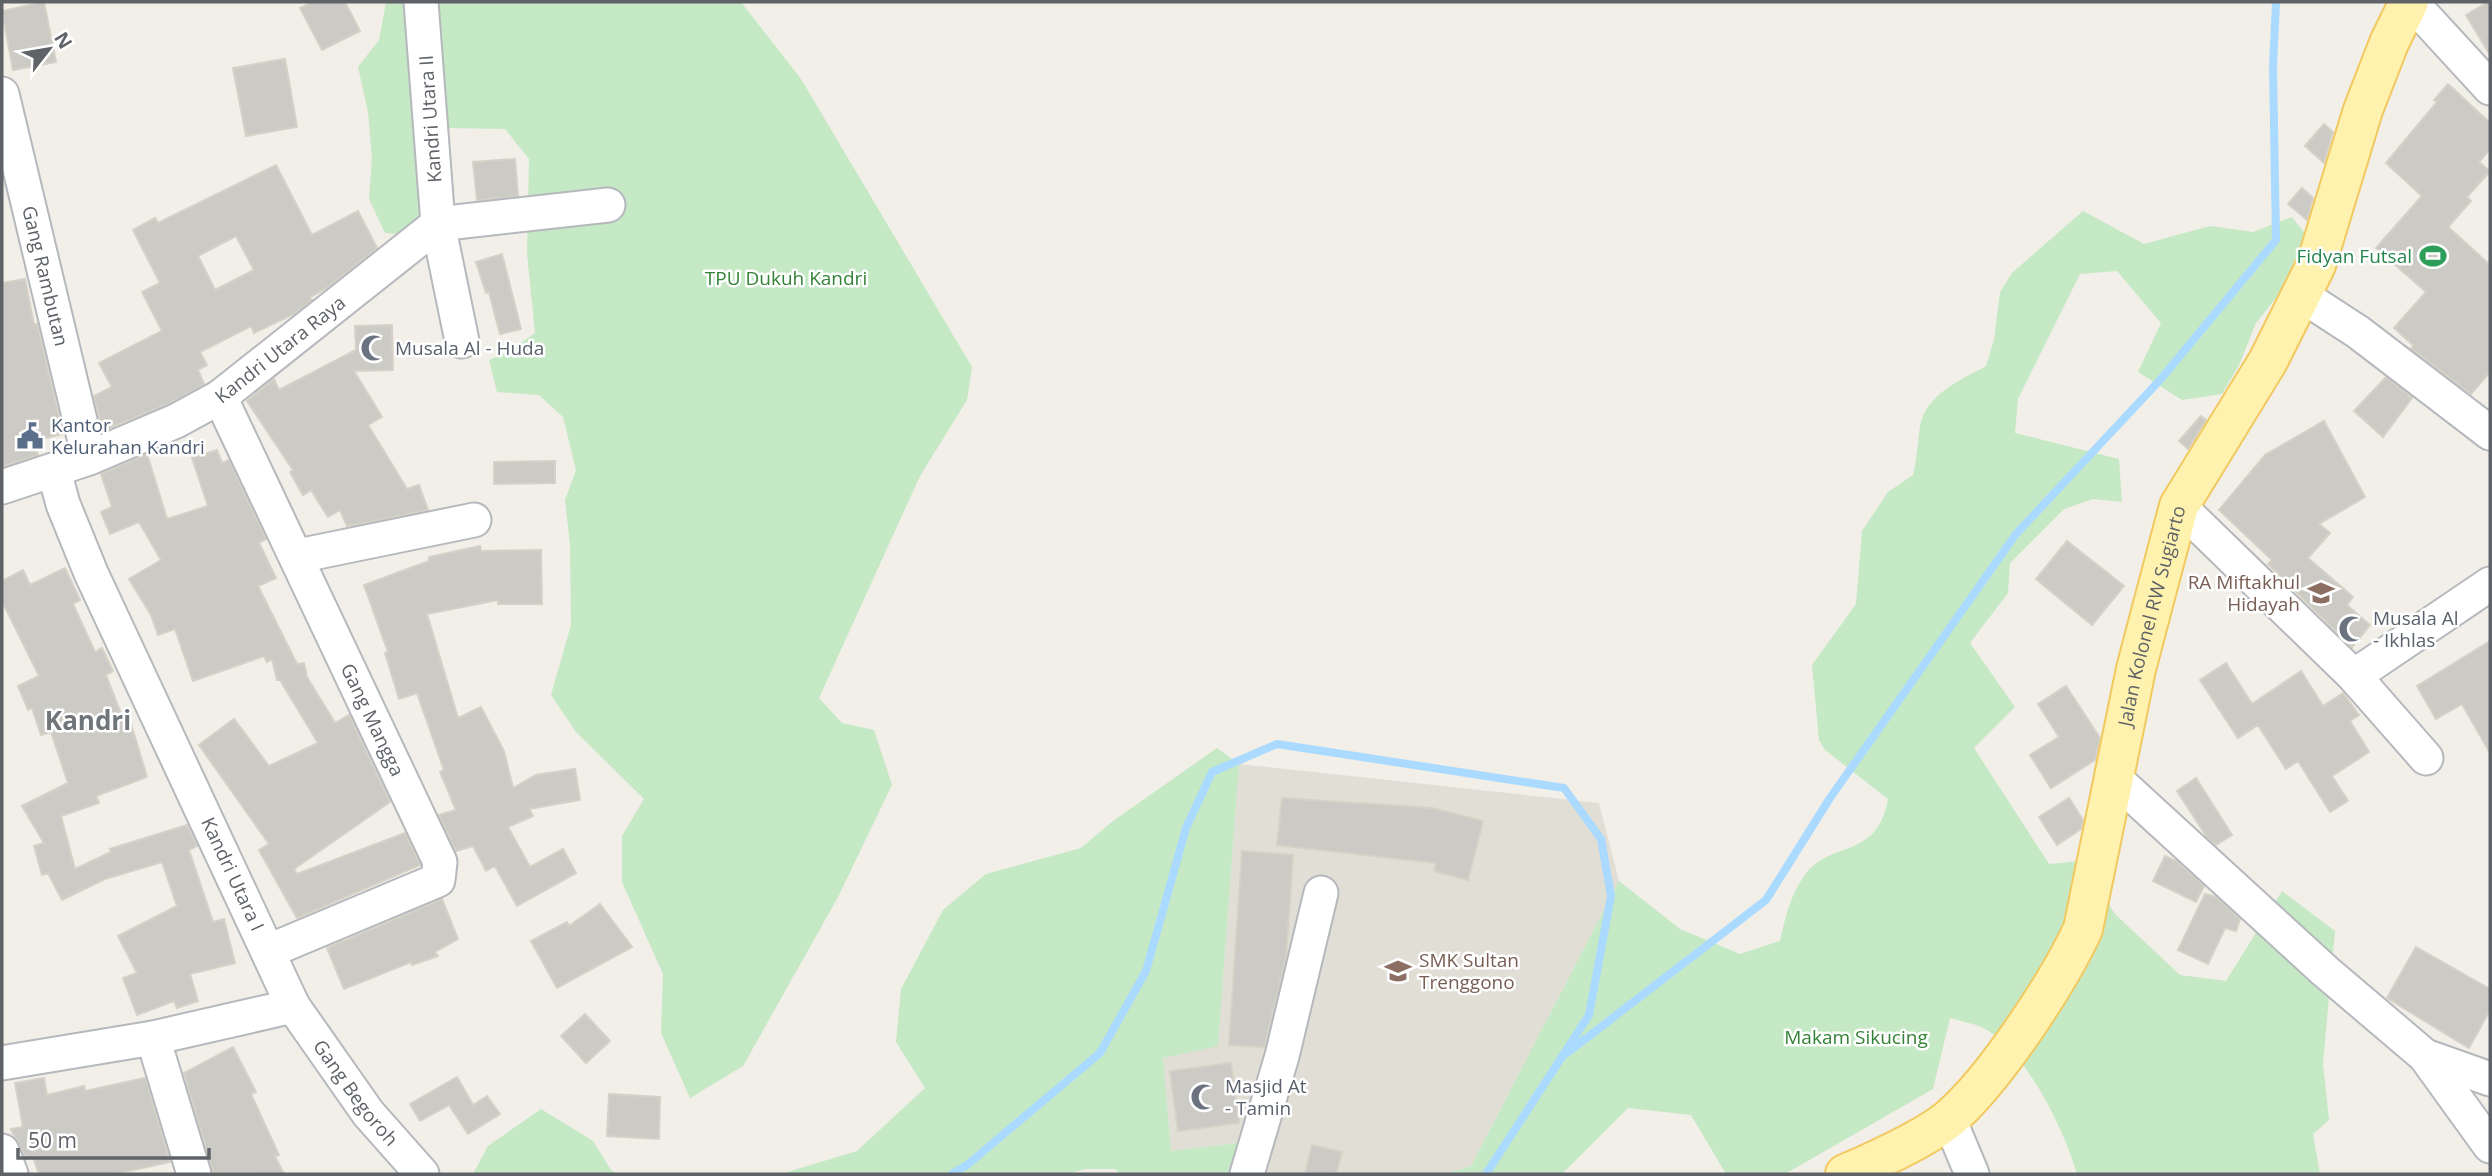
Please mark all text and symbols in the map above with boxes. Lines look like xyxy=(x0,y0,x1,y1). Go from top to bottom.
north arrow xyxy=(14,14,84,84)
text: N xyxy=(48,27,79,54)
street label: Kandri Utara II xyxy=(413,54,447,184)
street label: Gang Rambutan xyxy=(16,203,75,349)
sports icon: Fidyan Futsal xyxy=(2418,241,2448,271)
place label: Fidyan Futsal xyxy=(2296,243,2412,269)
park label: TPU Dukuh Kandri xyxy=(705,265,867,291)
street label: Kandri Utara Raya xyxy=(209,289,351,409)
mosque icon: Musala Al - Huda xyxy=(359,333,389,363)
place label: Musala Al - Huda xyxy=(395,335,544,361)
place label: Kantor Kelurahan Kandri xyxy=(51,412,205,460)
public building icon: Kantor Kelurahan Kandri xyxy=(15,421,45,451)
street label: Jalan Kolonel RW Sugiarto xyxy=(2111,503,2192,731)
place label: RA Miftakhul Hidayah xyxy=(2188,569,2300,617)
school or university icon: RA Miftakhul Hidayah xyxy=(2306,578,2336,608)
place label: Musala Al - Ikhlas xyxy=(2373,605,2458,653)
mosque icon: Musala Al - Ikhlas xyxy=(2337,614,2367,644)
street label: Gang Mangga xyxy=(335,659,410,780)
district label: Kandri xyxy=(45,702,131,738)
street label: Kandri Utara I xyxy=(195,813,271,935)
place label: SMK Sultan Trenggono xyxy=(1419,947,1519,995)
school or university icon: SMK Sultan Trenggono xyxy=(1383,956,1413,986)
park label: Makam Sikucing xyxy=(1784,1024,1928,1050)
street label: Gang Begoroh xyxy=(307,1034,404,1151)
place label: Masjid At - Tamin xyxy=(1225,1073,1307,1121)
mosque icon: Masjid At - Tamin xyxy=(1189,1082,1219,1112)
scale bar xyxy=(18,1116,208,1160)
text: 50 m xyxy=(28,1126,77,1154)

